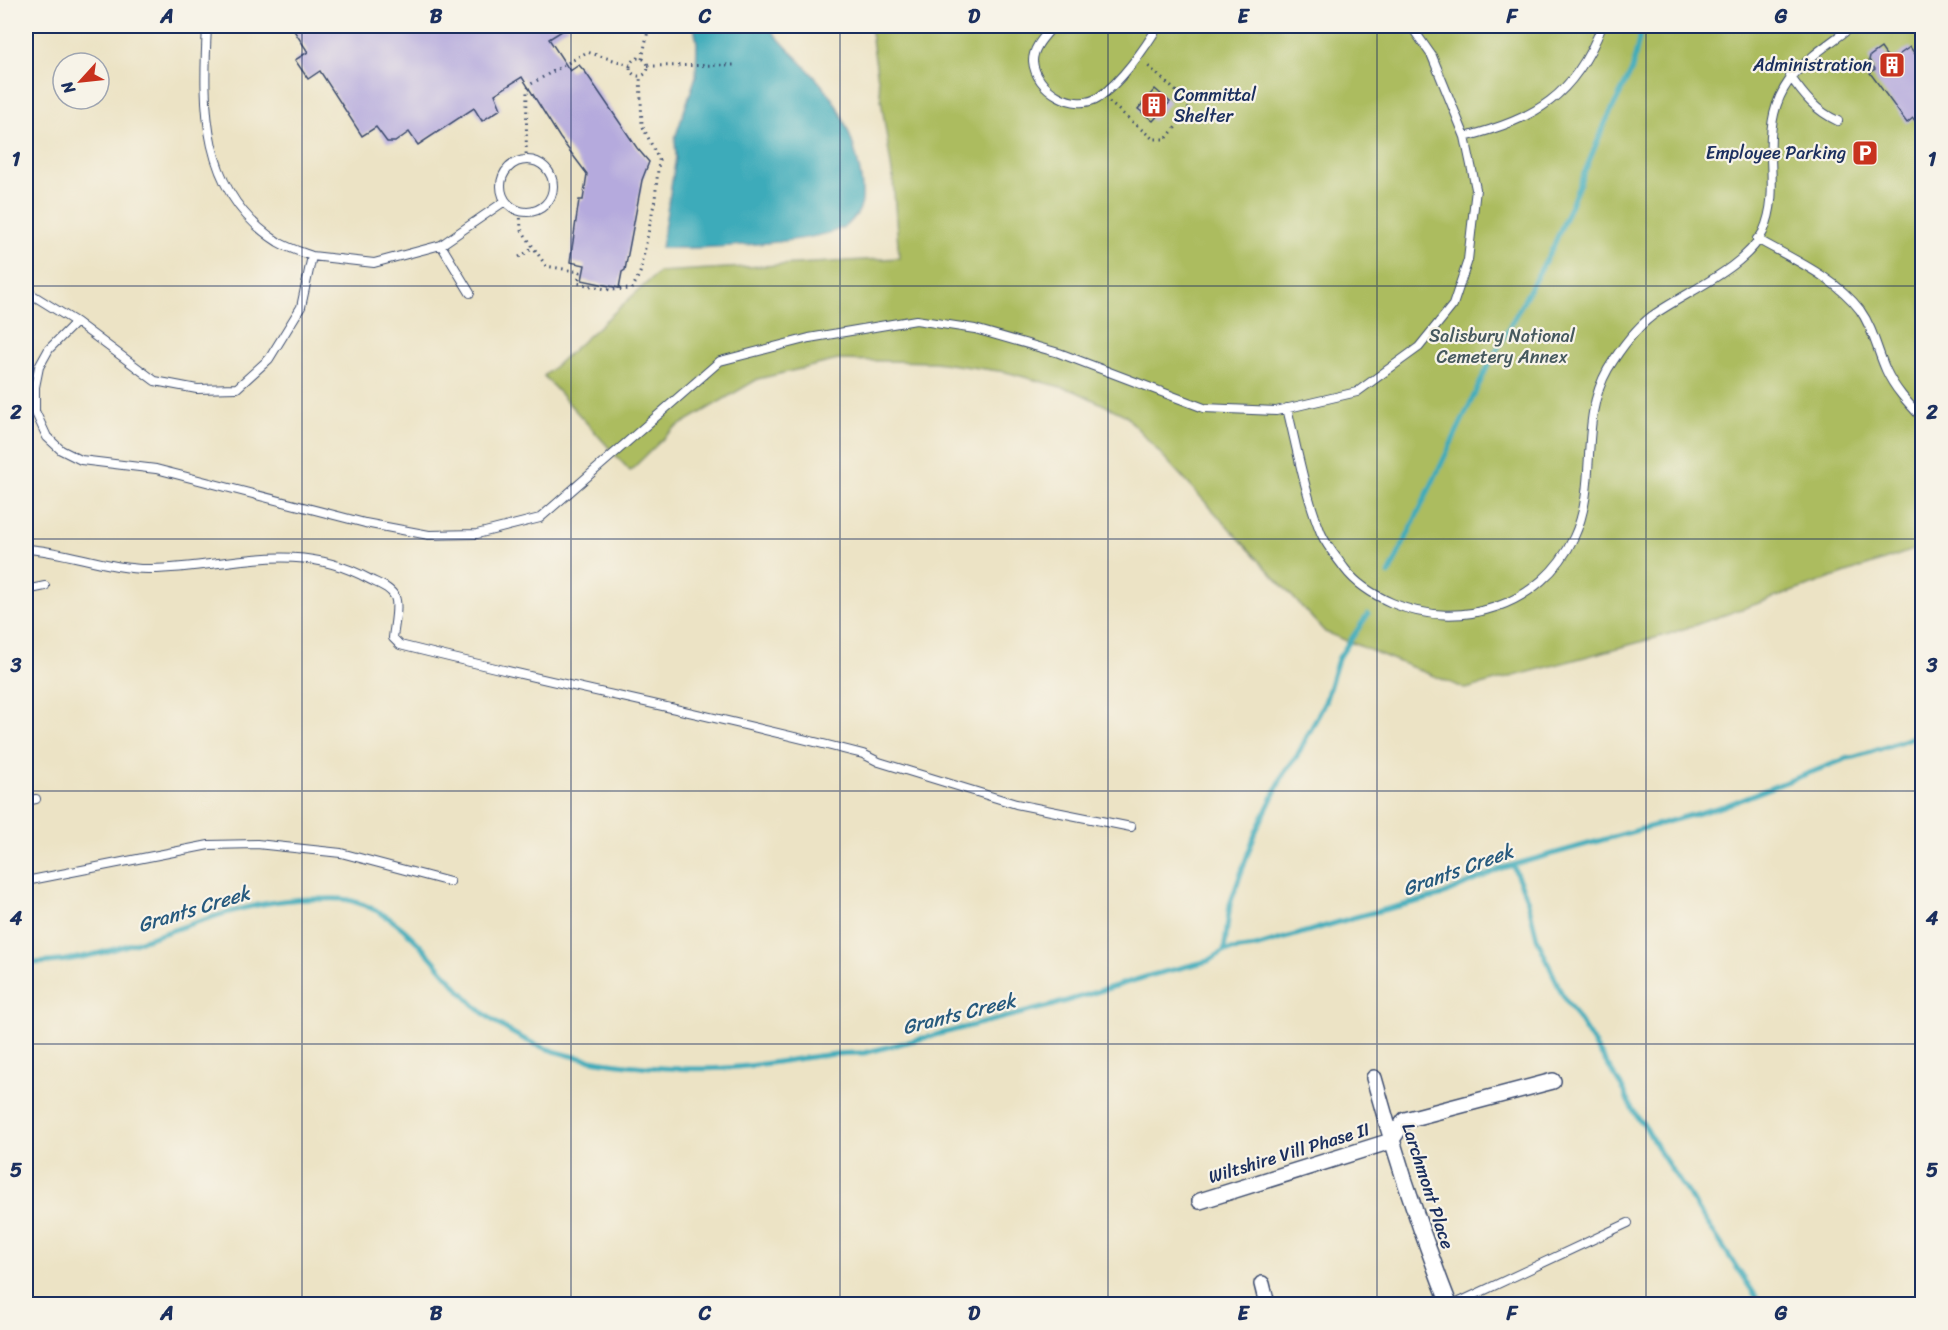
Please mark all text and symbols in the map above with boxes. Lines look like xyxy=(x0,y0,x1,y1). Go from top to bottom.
text: A xyxy=(159,0,174,34)
text: B xyxy=(430,0,443,34)
text: C xyxy=(698,0,712,34)
text: D xyxy=(968,0,981,34)
text: E xyxy=(1237,0,1250,34)
text: F xyxy=(1506,0,1519,34)
text: G xyxy=(1774,0,1788,34)
place label: Administration xyxy=(1752,49,1872,81)
building icon: Administration xyxy=(1877,50,1907,80)
north arrow xyxy=(51,51,111,111)
text: N xyxy=(52,75,84,100)
place label: Committal Shelter xyxy=(1174,79,1257,132)
building icon: Committal Shelter xyxy=(1139,90,1169,120)
place label: Employee Parking xyxy=(1706,137,1846,169)
parking icon: Employee Parking xyxy=(1850,138,1880,168)
text: 1 xyxy=(12,142,21,177)
text: 1 xyxy=(1928,142,1937,177)
park label: Salisbury National Cemetery Annex xyxy=(1429,320,1576,373)
text: 2 xyxy=(9,395,22,430)
text: 2 xyxy=(1925,395,1938,430)
text: 3 xyxy=(10,648,22,683)
text: 3 xyxy=(1926,648,1938,683)
water label: Grants Creek xyxy=(1398,833,1520,906)
water label: Grants Creek xyxy=(134,875,256,943)
text: 4 xyxy=(9,901,23,936)
text: 4 xyxy=(1925,901,1939,936)
water label: Grants Creek xyxy=(899,983,1021,1045)
street label: Wiltshire Vill Phase II xyxy=(1204,1113,1374,1193)
street label: Larchmont Place xyxy=(1393,1119,1463,1253)
text: 5 xyxy=(10,1153,22,1188)
text: 5 xyxy=(1926,1153,1938,1188)
text: A xyxy=(159,1296,174,1330)
text: B xyxy=(430,1296,443,1330)
text: C xyxy=(698,1296,712,1330)
text: D xyxy=(968,1296,981,1330)
text: E xyxy=(1237,1296,1250,1330)
text: F xyxy=(1506,1296,1519,1330)
text: G xyxy=(1774,1296,1788,1330)

